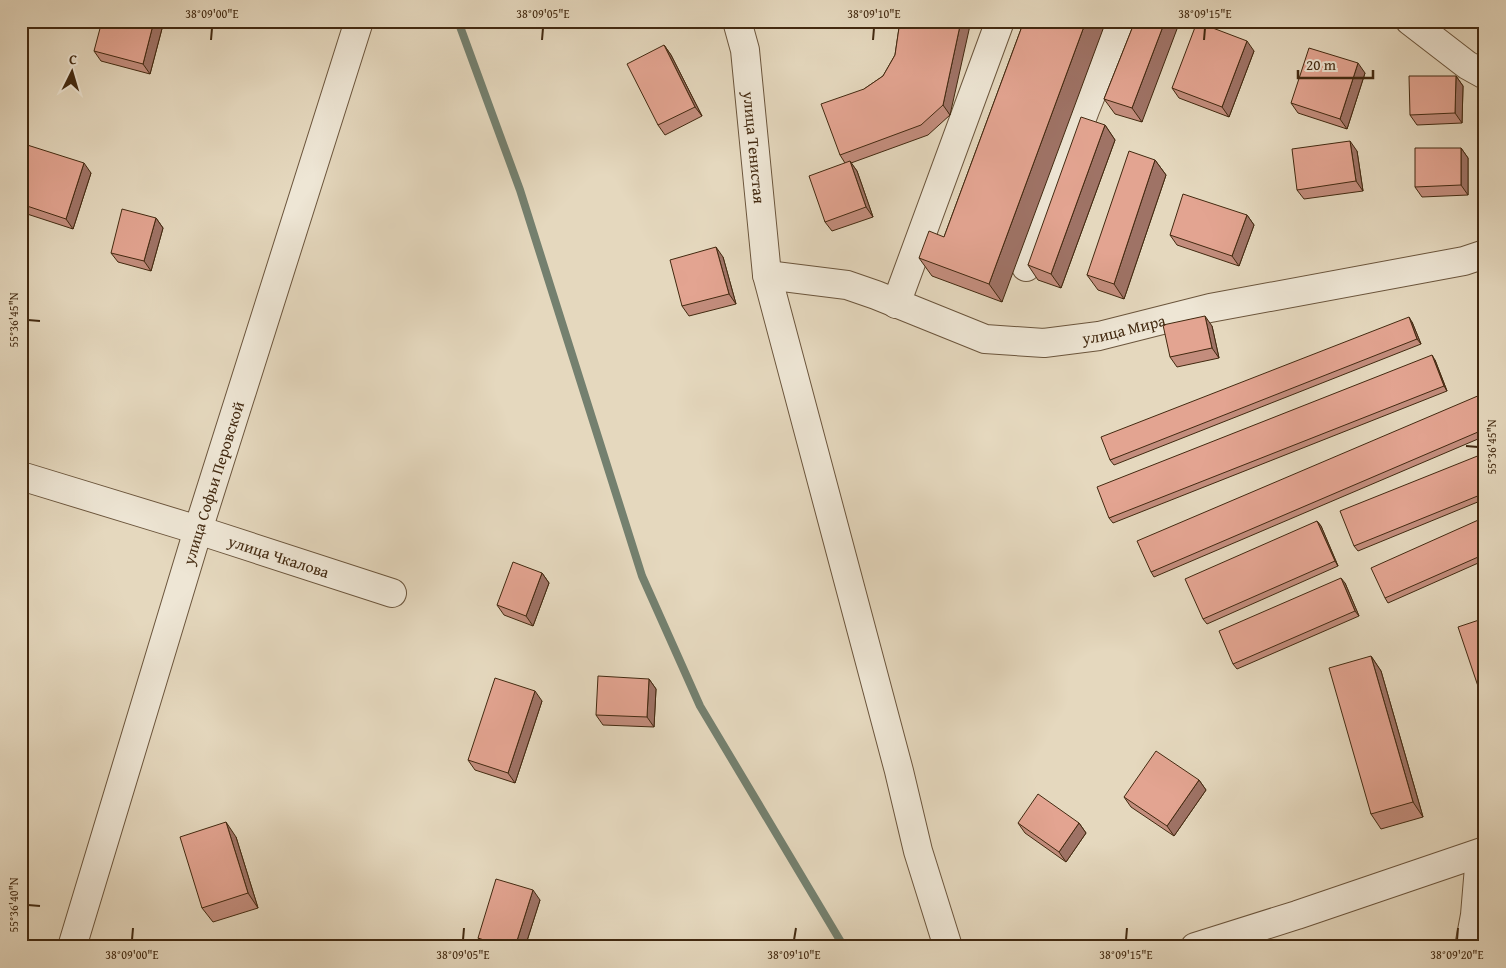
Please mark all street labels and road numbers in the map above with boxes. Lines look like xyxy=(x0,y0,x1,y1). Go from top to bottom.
street label: улица Тенистая xyxy=(737,89,772,205)
street label: улица Мира xyxy=(1080,308,1168,350)
street label: улица Софьи Перовской xyxy=(176,398,250,569)
street label: улица Чкалова xyxy=(224,528,333,584)

